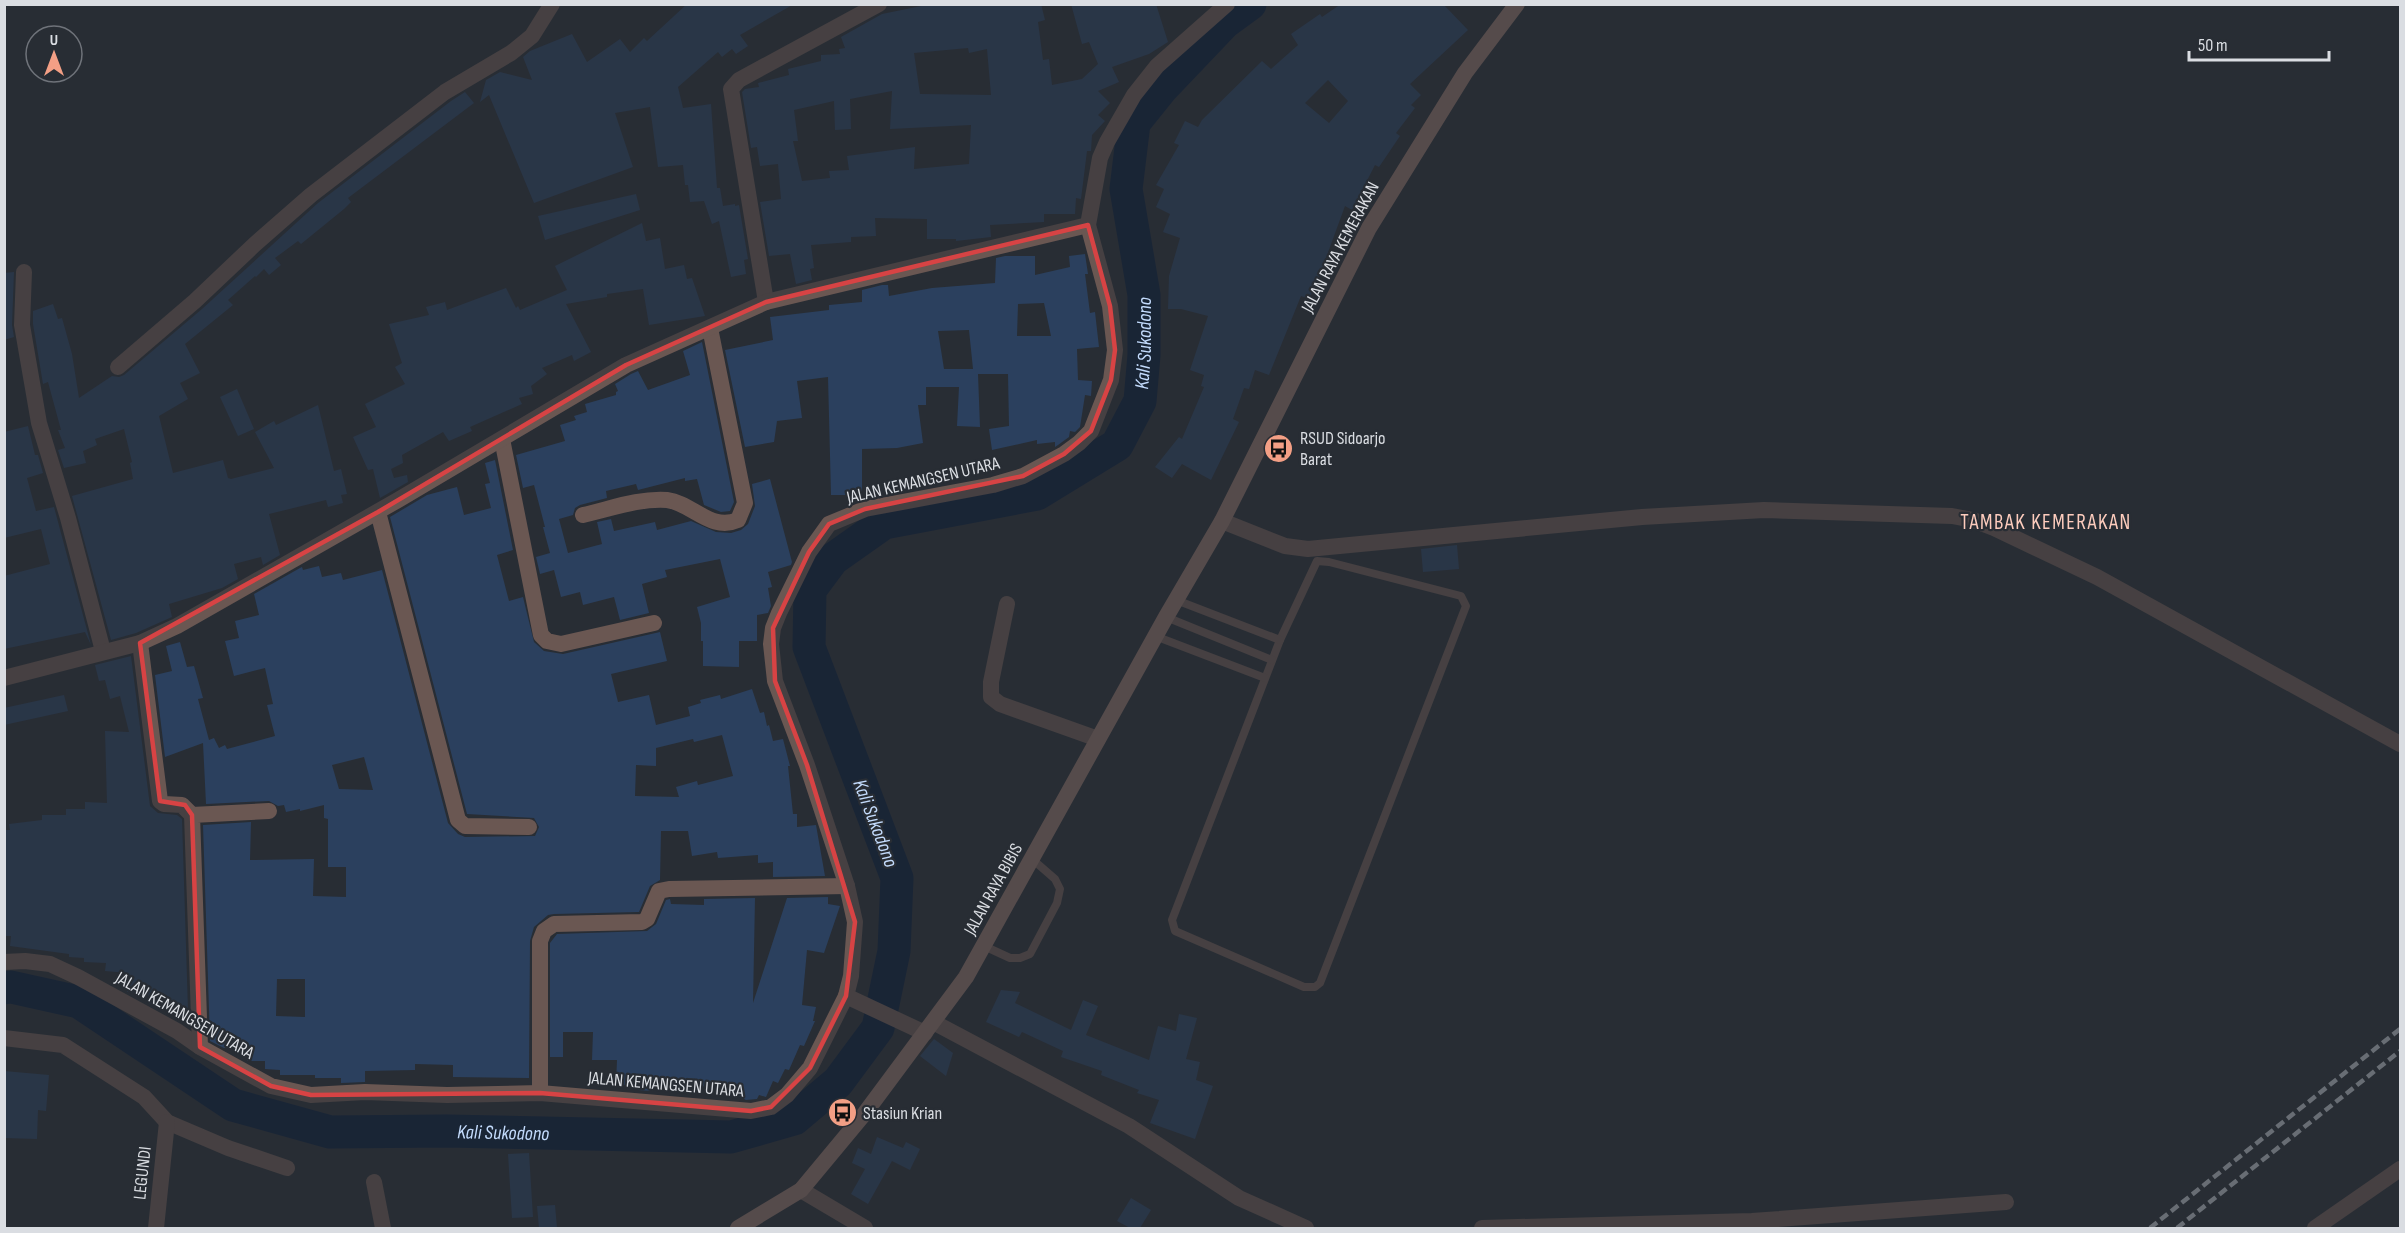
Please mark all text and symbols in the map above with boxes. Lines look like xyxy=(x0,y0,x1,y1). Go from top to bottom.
north arrow xyxy=(24,24,84,84)
scale bar xyxy=(2189,24,2328,62)
text: U xyxy=(50,31,58,50)
text: 50 m xyxy=(2198,35,2228,56)
street label: JALAN RAYA KEMERAKAN xyxy=(1297,178,1384,317)
water label: Kali Sukodono xyxy=(1130,297,1157,390)
place label: RSUD Sidoarjo Barat xyxy=(1300,428,1385,470)
bus stop icon: RSUD Sidoarjo Barat xyxy=(1263,432,1295,464)
street label: JALAN KEMANGSEN UTARA xyxy=(844,453,1002,509)
district label: TAMBAK KEMERAKAN xyxy=(1960,510,2132,535)
water label: Kali Sukodono xyxy=(847,776,903,871)
street label: JALAN RAYA BIBIS xyxy=(959,840,1027,940)
street label: JALAN KEMANGSEN UTARA xyxy=(111,967,258,1064)
street label: JALAN KEMANGSEN UTARA xyxy=(586,1067,745,1102)
bus stop icon: Stasiun Krian xyxy=(826,1097,858,1129)
place label: Stasiun Krian xyxy=(863,1103,942,1124)
water label: Kali Sukodono xyxy=(457,1120,550,1146)
street label: LEGUNDI xyxy=(129,1145,156,1201)

